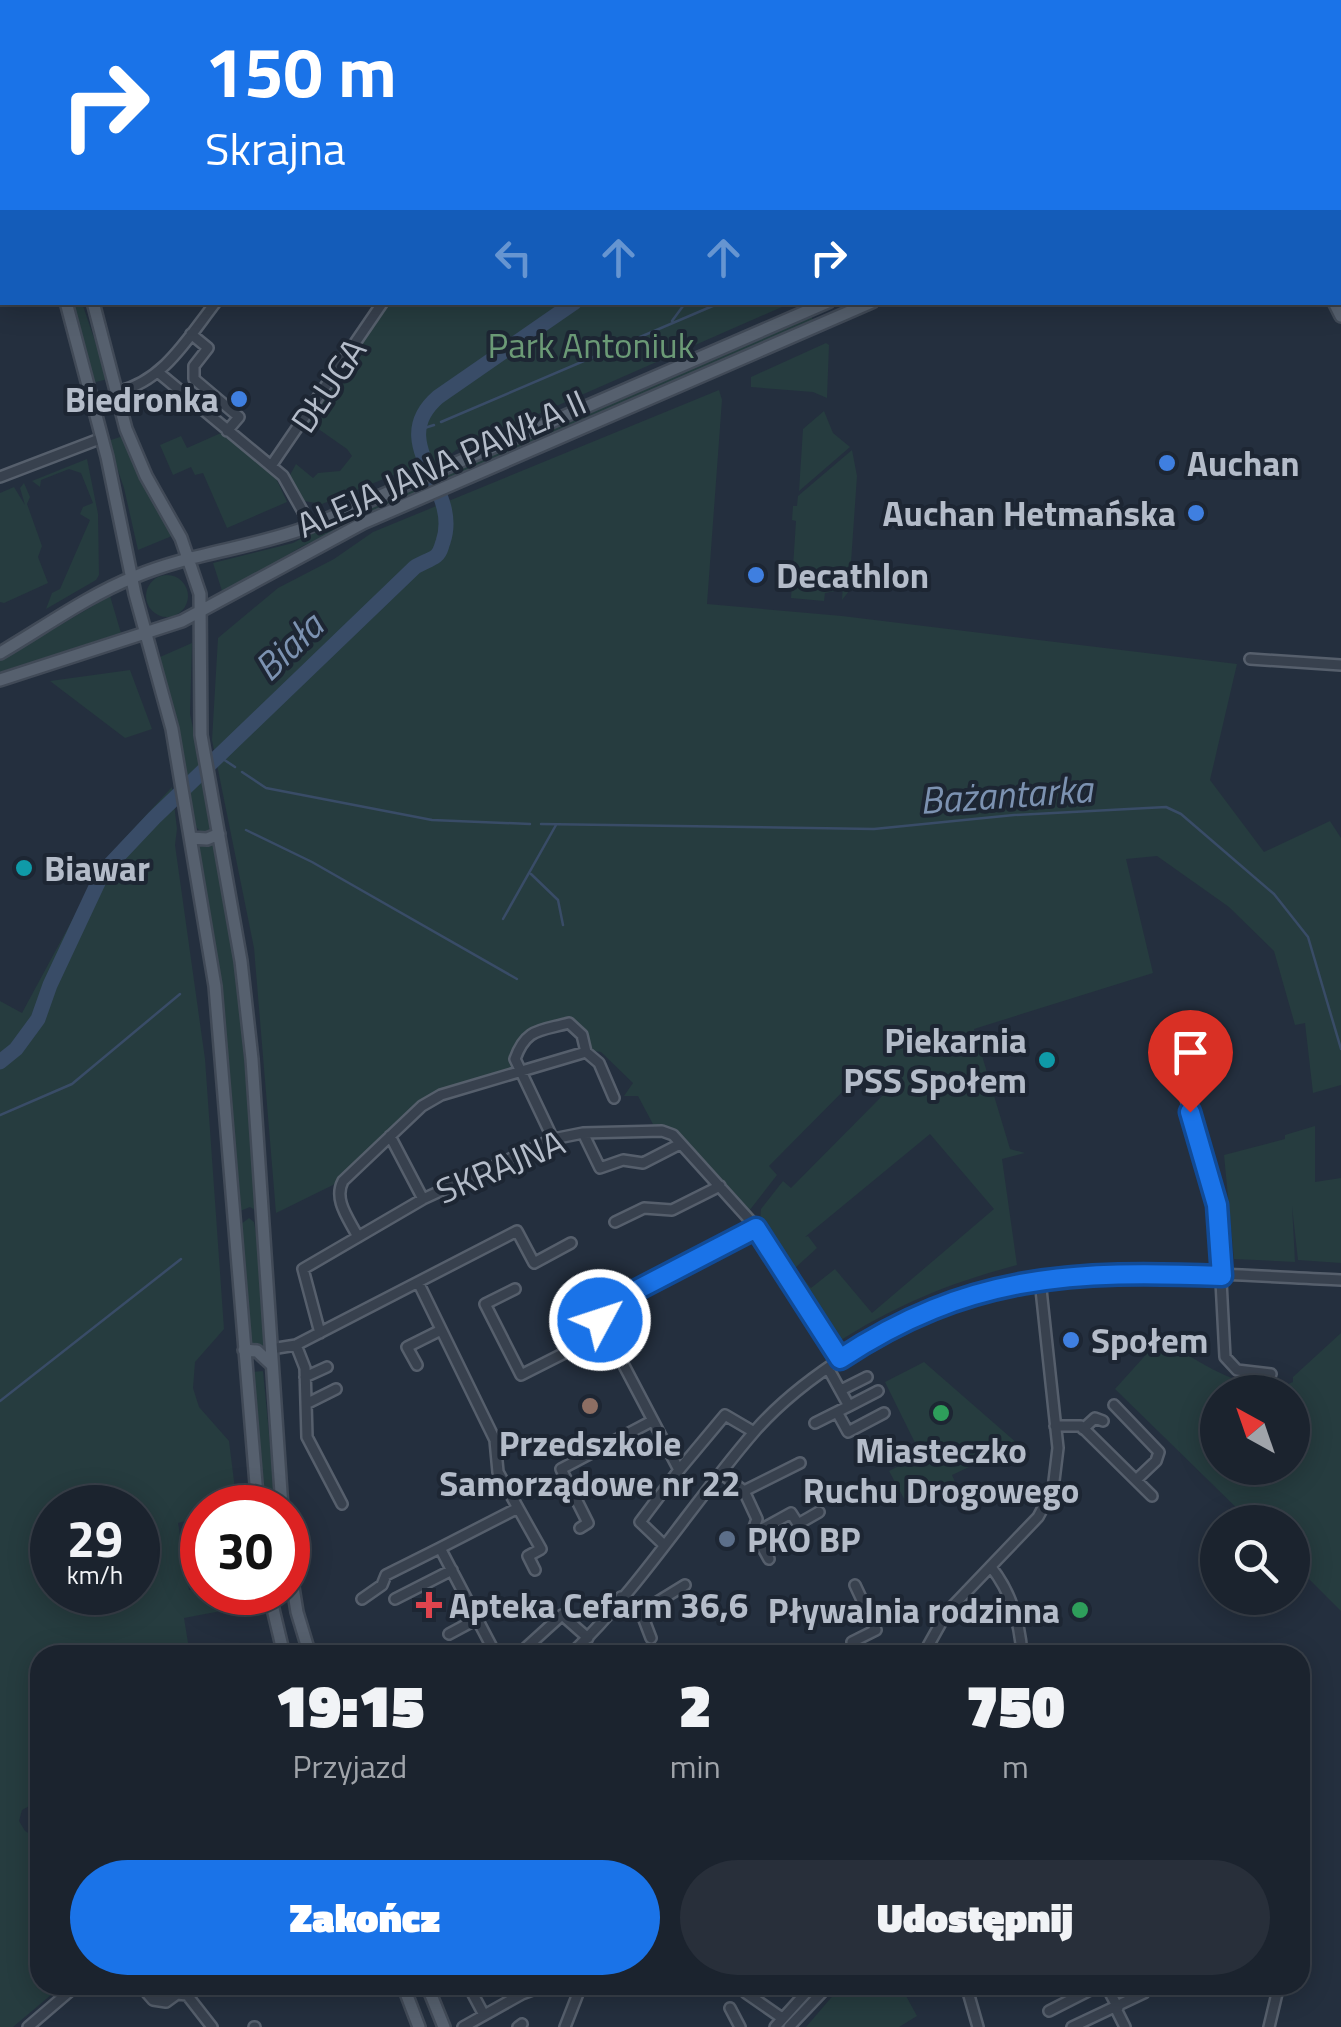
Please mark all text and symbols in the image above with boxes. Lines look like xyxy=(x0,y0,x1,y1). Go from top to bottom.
text: 150 m xyxy=(205,18,397,124)
icon: right xyxy=(40,40,170,170)
text: Skrajna xyxy=(205,114,346,182)
icon: left xyxy=(486,230,541,285)
icon: ahead xyxy=(591,230,646,285)
icon: ahead xyxy=(696,230,751,285)
icon: right xyxy=(801,230,856,285)
park label: Park Antoniuk xyxy=(488,318,695,372)
street label: DŁUGA xyxy=(277,327,380,443)
place label: Biedronka xyxy=(65,372,219,426)
street label: ALEJA JANA PAWŁA II xyxy=(287,375,595,551)
marker: Biedronka xyxy=(228,388,250,410)
place label: Auchan xyxy=(1187,436,1300,490)
marker: Auchan xyxy=(1156,452,1178,474)
place label: Auchan Hetmańska xyxy=(883,486,1176,540)
marker: Auchan Hetmańska xyxy=(1185,502,1207,524)
place label: Decathlon xyxy=(776,548,929,602)
marker: Decathlon xyxy=(745,564,767,586)
water label: Biała xyxy=(240,597,338,694)
water label: Bażantarka xyxy=(918,759,1096,829)
place label: Biawar xyxy=(44,841,150,895)
marker: Biawar xyxy=(13,857,35,879)
pin xyxy=(1148,1010,1233,1113)
place label: Piekarnia PSS Społem xyxy=(843,1013,1027,1107)
icon: arrive xyxy=(1163,1025,1218,1080)
marker: Piekarnia PSS Społem xyxy=(1036,1049,1058,1071)
street label: SKRAJNA xyxy=(427,1115,573,1217)
position arrow xyxy=(548,1268,652,1372)
place label: Społem xyxy=(1091,1313,1208,1367)
marker: Społem xyxy=(1060,1329,1082,1351)
north arrow xyxy=(1200,1375,1310,1485)
map controls xyxy=(1200,1375,1310,1615)
marker: Przedszkole Samorządowe nr 22 xyxy=(579,1395,601,1417)
marker: Miasteczko Ruchu Drogowego xyxy=(930,1402,952,1424)
place label: Przedszkole Samorządowe nr 22 xyxy=(439,1416,741,1510)
place label: Miasteczko Ruchu Drogowego xyxy=(803,1423,1079,1517)
speed limit sign: 30 xyxy=(180,1485,310,1615)
text: 29 xyxy=(67,1500,123,1576)
button: search xyxy=(1200,1505,1310,1615)
place label: PKO BP xyxy=(747,1512,861,1566)
marker: PKO BP xyxy=(716,1528,738,1550)
text: km/h xyxy=(67,1556,123,1594)
place label: Apteka Cefarm 36,6 xyxy=(449,1578,748,1632)
place label: Pływalnia rodzinna xyxy=(768,1583,1060,1637)
marker: Apteka Cefarm 36,6 xyxy=(418,1594,440,1616)
marker: Pływalnia rodzinna xyxy=(1069,1599,1091,1621)
text: 19:15 xyxy=(275,1659,424,1750)
text: 2 xyxy=(679,1659,712,1750)
text: 750 xyxy=(966,1659,1065,1750)
text: Przyjazd xyxy=(293,1742,407,1790)
text: min xyxy=(670,1742,721,1790)
text: m xyxy=(1002,1742,1029,1790)
button: Zakończ xyxy=(70,1860,660,1975)
button: Udostępnij xyxy=(680,1860,1270,1975)

